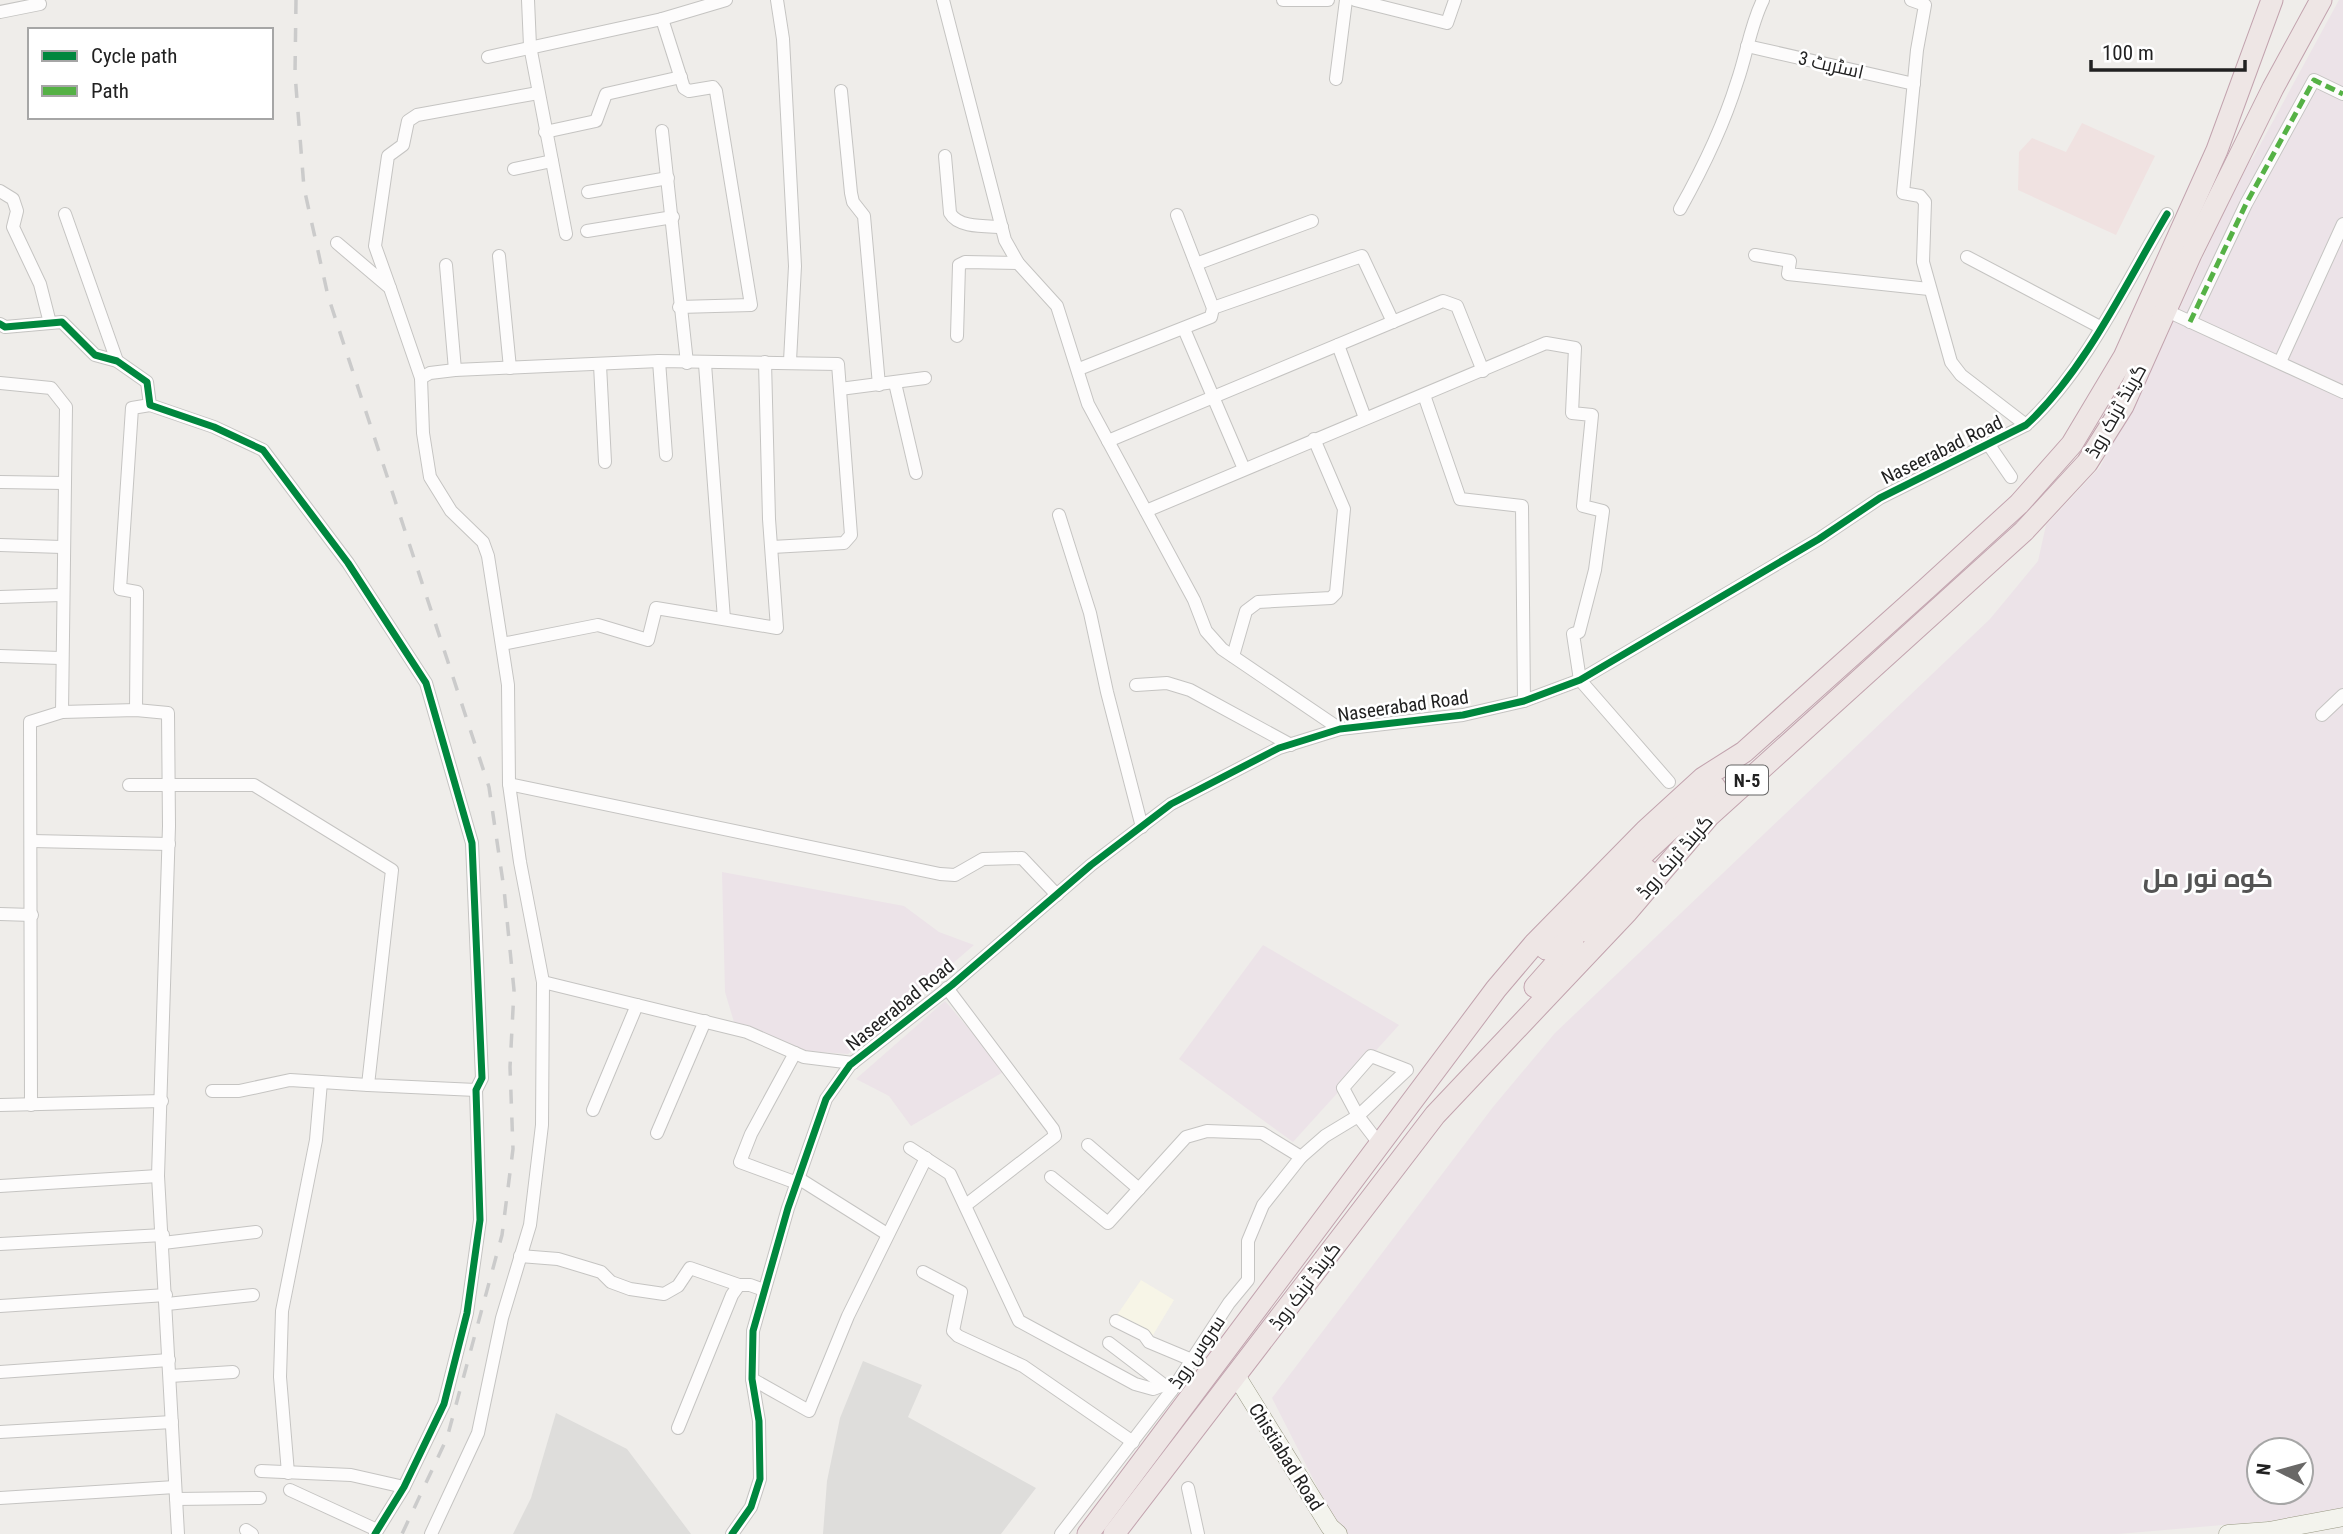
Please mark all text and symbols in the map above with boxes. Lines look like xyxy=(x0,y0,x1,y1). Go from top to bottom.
legend xyxy=(28,28,273,119)
scale bar xyxy=(2091,28,2245,72)
text: 100 m xyxy=(2102,41,2154,65)
text: Cycle path xyxy=(91,44,177,68)
street label: اسٹریٹ 3 xyxy=(1796,46,1866,84)
text: Path xyxy=(91,79,129,103)
street label: گرینڈ ٹرنک روڈ xyxy=(2081,360,2151,462)
street label: Naseerabad Road xyxy=(1878,411,2006,489)
street label: Naseerabad Road xyxy=(1336,685,1470,727)
road number: N-5 xyxy=(1726,766,1768,794)
street label: گرینڈ ٹرنک روڈ xyxy=(1632,810,1718,904)
district label: کوہ نور مل xyxy=(2143,863,2273,894)
street label: Naseerabad Road xyxy=(841,954,959,1056)
street label: گرینڈ ٹرنک روڈ xyxy=(1265,1238,1345,1334)
street label: سروس روڈ xyxy=(1164,1311,1230,1393)
street label: Chistiabad Road xyxy=(1244,1399,1328,1515)
north arrow xyxy=(2245,1436,2315,1506)
text: N xyxy=(2252,1462,2276,1476)

